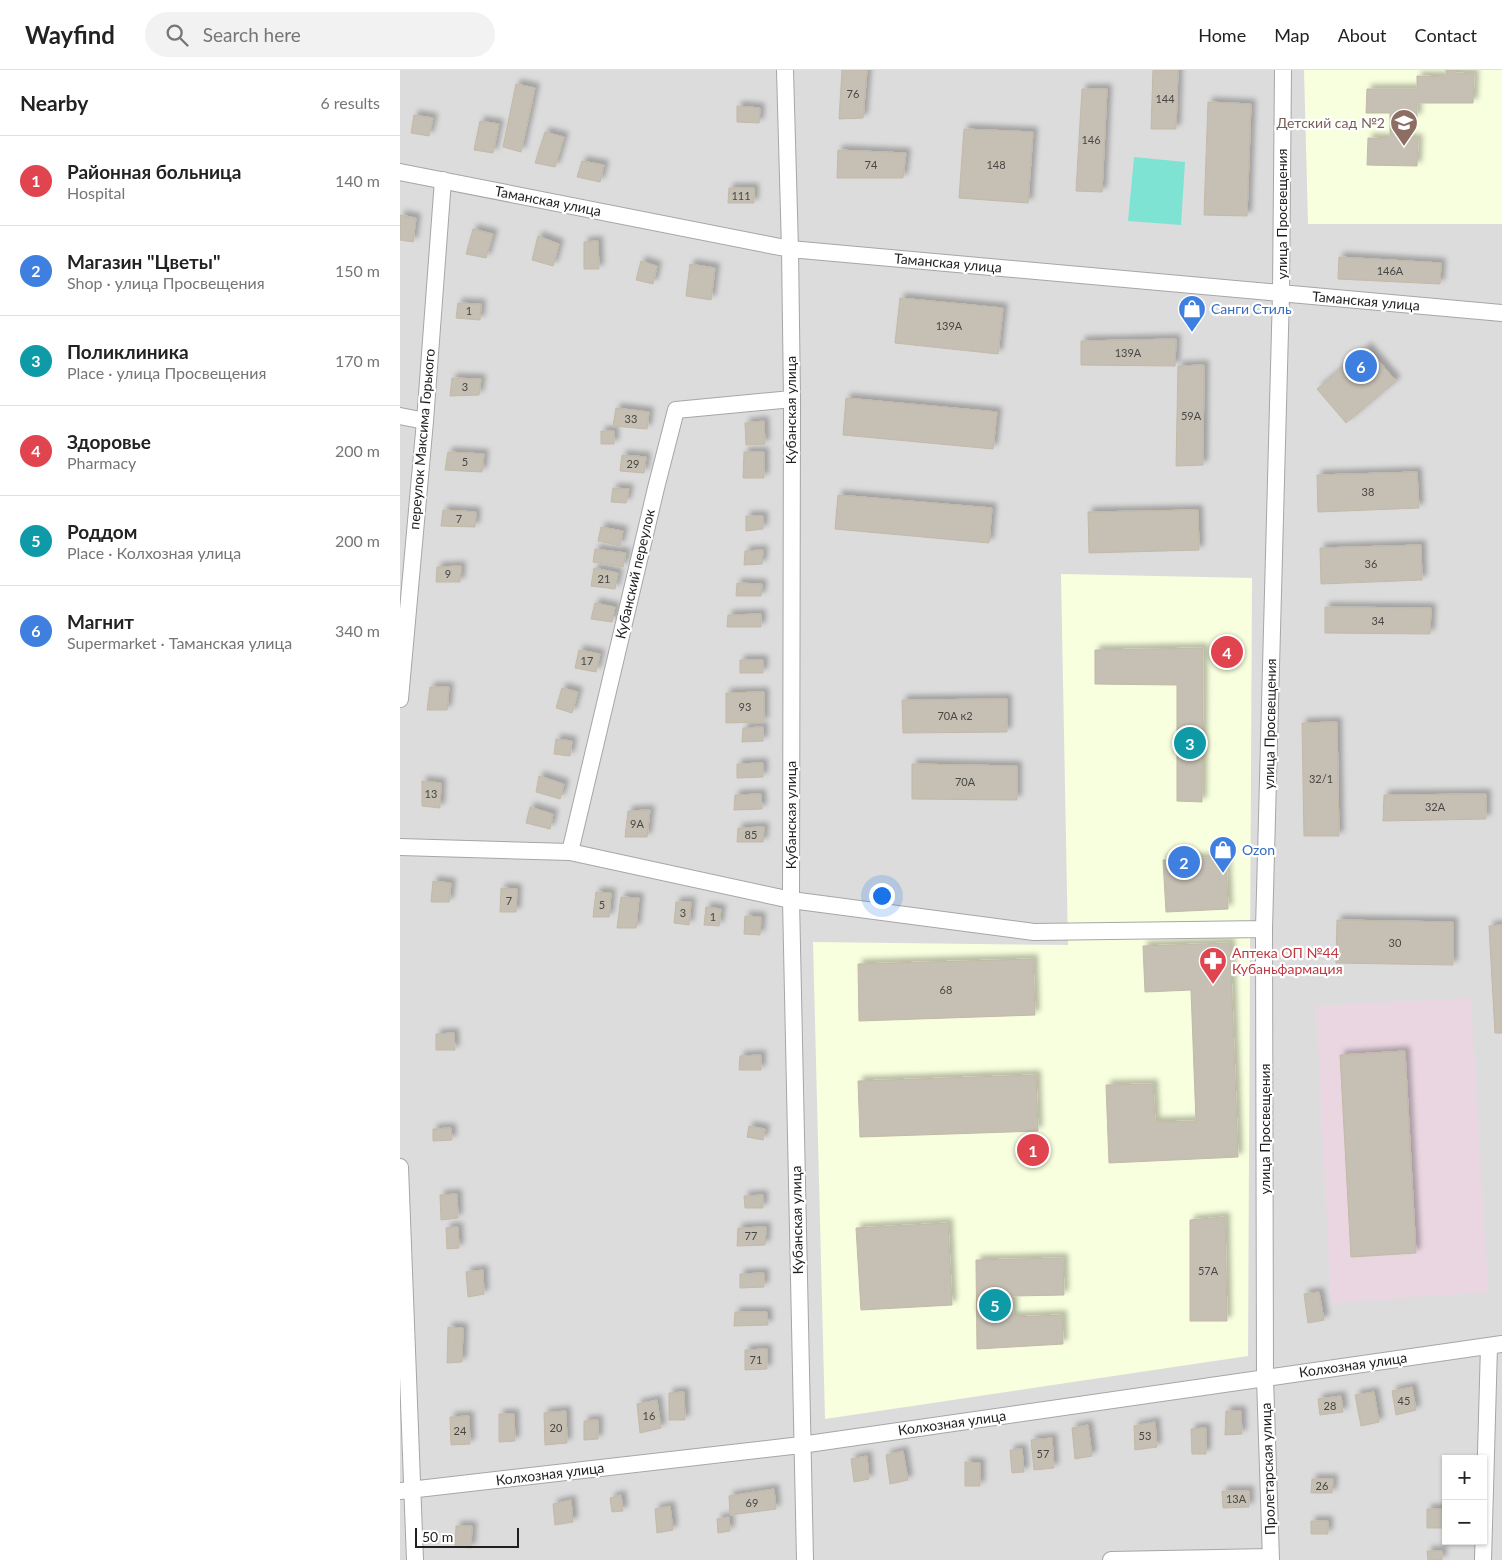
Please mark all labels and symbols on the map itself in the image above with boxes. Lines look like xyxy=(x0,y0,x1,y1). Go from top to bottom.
house number: 76 xyxy=(847,87,859,100)
house number: 144 xyxy=(1155,92,1175,105)
school or university icon: Детский сад №2 xyxy=(1389,108,1419,147)
place label: Детский сад №2 xyxy=(1277,114,1385,131)
house number: 146 xyxy=(1081,133,1101,146)
street label: улица Просвещения xyxy=(1273,148,1290,280)
house number: 74 xyxy=(865,158,878,171)
house number: 148 xyxy=(986,158,1006,171)
street label: Таманская улица xyxy=(493,182,603,219)
house number: 111 xyxy=(731,189,751,202)
street label: Таманская улица xyxy=(894,249,1003,276)
house number: 146А xyxy=(1377,264,1404,277)
street label: Таманская улица xyxy=(1312,287,1421,314)
shop icon: Санги Стиль xyxy=(1177,294,1207,333)
place label: Санги Стиль xyxy=(1211,300,1292,317)
house number: 1 xyxy=(466,304,472,317)
house number: 139А xyxy=(936,319,963,332)
house number: 139А xyxy=(1115,346,1142,359)
pin: 6 xyxy=(1345,347,1377,385)
street label: переулок Максима Горького xyxy=(405,348,438,530)
street label: Кубанская улица xyxy=(782,356,799,464)
house number: 3 xyxy=(462,380,468,393)
house number: 59А xyxy=(1181,409,1202,422)
house number: 33 xyxy=(625,412,637,425)
house number: 5 xyxy=(462,455,468,468)
house number: 29 xyxy=(627,457,639,470)
house number: 38 xyxy=(1362,485,1374,498)
street label: Кубанский переулок xyxy=(611,507,658,641)
house number: 7 xyxy=(456,512,462,525)
house number: 36 xyxy=(1365,557,1377,570)
house number: 9 xyxy=(445,567,451,580)
house number: 21 xyxy=(598,572,610,585)
house number: 34 xyxy=(1372,614,1385,627)
pin: 4 xyxy=(1211,633,1243,671)
house number: 17 xyxy=(581,654,593,667)
street label: улица Просвещения xyxy=(1260,658,1279,790)
house number: 93 xyxy=(739,700,751,713)
house number: 70А к2 xyxy=(937,709,973,722)
pin: 3 xyxy=(1174,724,1206,762)
street label: Кубанская улица xyxy=(782,761,799,869)
house number: 32/1 xyxy=(1309,772,1333,785)
house number: 70А xyxy=(955,775,976,788)
house number: 13 xyxy=(425,787,437,800)
house number: 32А xyxy=(1425,800,1446,813)
house number: 9А xyxy=(630,817,644,830)
house number: 85 xyxy=(745,828,757,841)
shop icon: Ozon xyxy=(1208,835,1238,874)
place label: Ozon xyxy=(1242,841,1275,858)
pin: 2 xyxy=(1168,843,1200,881)
your location xyxy=(869,883,895,909)
house number: 7 xyxy=(506,894,512,907)
house number: 5 xyxy=(599,898,605,911)
house number: 3 xyxy=(680,906,686,919)
house number: 1 xyxy=(710,910,716,923)
house number: 30 xyxy=(1389,936,1402,949)
place label: Аптека ОП №44 Кубаньфармация xyxy=(1232,944,1343,977)
pharmacy icon: Аптека ОП №44 Кубаньфармация xyxy=(1198,946,1228,985)
house number: 68 xyxy=(940,983,952,996)
street label: улица Просвещения xyxy=(1256,1063,1273,1195)
pin: 1 xyxy=(1017,1131,1049,1169)
street label: Кубанская улица xyxy=(787,1166,806,1274)
house number: 77 xyxy=(745,1229,757,1242)
house number: 57А xyxy=(1198,1264,1219,1277)
pin: 5 xyxy=(979,1286,1011,1324)
street label: Колхозная улица xyxy=(1298,1348,1408,1381)
house number: 71 xyxy=(750,1353,762,1366)
house number: 45 xyxy=(1398,1394,1410,1407)
house number: 28 xyxy=(1324,1399,1336,1412)
street label: Пролетарская улица xyxy=(1257,1402,1278,1536)
street label: Колхозная улица xyxy=(897,1406,1007,1439)
house number: 16 xyxy=(643,1409,655,1422)
house number: 20 xyxy=(550,1421,563,1434)
house number: 24 xyxy=(454,1424,467,1437)
house number: 53 xyxy=(1139,1429,1151,1442)
house number: 57 xyxy=(1037,1447,1049,1460)
street label: Колхозная улица xyxy=(495,1458,605,1489)
house number: 26 xyxy=(1316,1479,1328,1492)
house number: 13А xyxy=(1226,1492,1247,1505)
house number: 69 xyxy=(746,1496,758,1509)
scale bar xyxy=(415,1525,519,1548)

